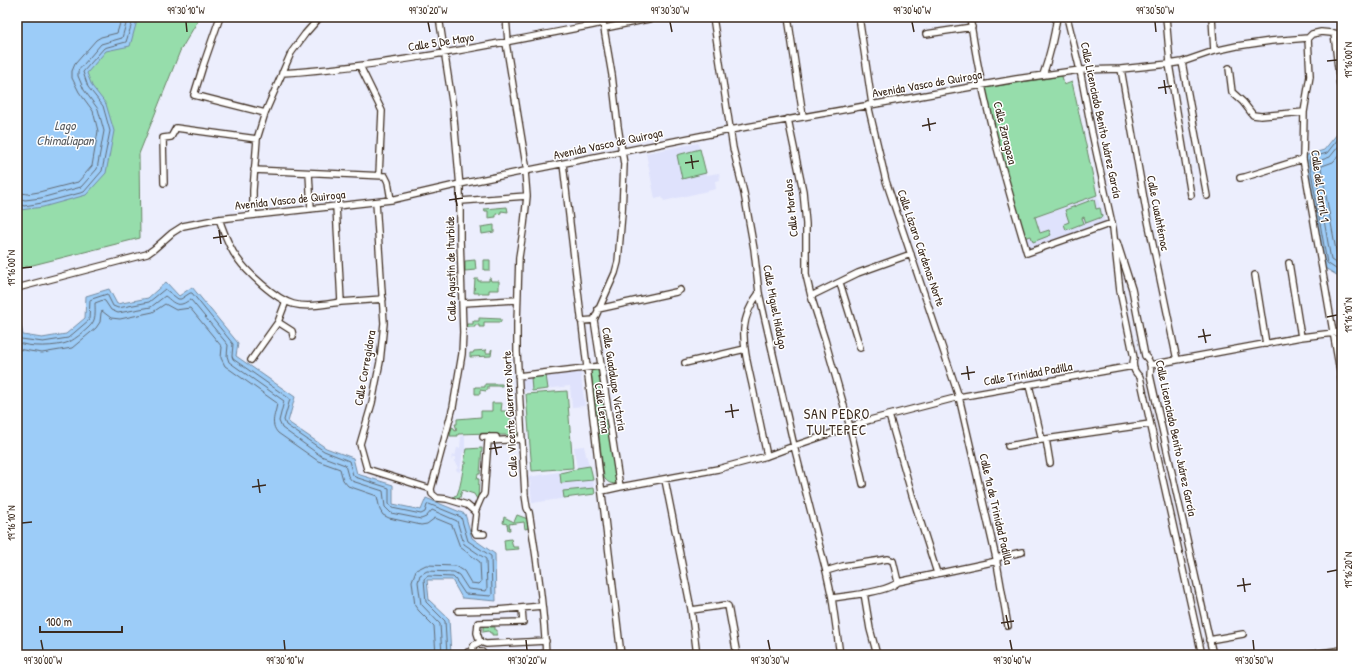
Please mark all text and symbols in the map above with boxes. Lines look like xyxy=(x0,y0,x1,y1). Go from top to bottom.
text: 99°30'10"W xyxy=(167,4,206,17)
text: 99°30'20"W xyxy=(409,4,448,17)
text: 99°30'30"W xyxy=(651,4,690,17)
text: 99°30'40"W xyxy=(893,4,932,17)
text: 99°30'50"W xyxy=(1136,4,1175,17)
street label: Calle 5 De Mayo xyxy=(407,28,475,55)
street label: Calle Licenciado Benito Juárez García xyxy=(1077,40,1126,200)
text: 19°16'00"N xyxy=(1342,42,1355,78)
street label: Avenida Vasco de Quiroga xyxy=(871,65,983,102)
street label: Calle Zaragoza xyxy=(989,100,1022,166)
water label: Lago Chimaliapan xyxy=(36,116,95,150)
street label: Avenida Vasco de Quiroga xyxy=(552,124,664,163)
street label: Calle del Carril 1 xyxy=(1307,149,1334,223)
street label: Calle Cuauhtémoc xyxy=(1143,174,1174,252)
street label: Calle Morelos xyxy=(779,178,802,238)
street label: Avenida Vasco de Quiroga xyxy=(234,185,346,214)
street label: Calle Lázaro Cárdenas Norte xyxy=(893,187,950,309)
street label: Calle Agustín de Iturbide xyxy=(441,216,460,322)
text: 19°16'00"N xyxy=(5,250,18,286)
street label: Calle Miguel Hidalgo xyxy=(759,263,792,351)
text: 19°16'10"N xyxy=(1342,297,1355,333)
street label: Calle Guadalupe Victoria xyxy=(598,326,631,432)
street label: Calle Corregidora xyxy=(350,329,380,407)
street label: Calle VIcente Guerrero Norte xyxy=(498,350,521,478)
street label: Calle Trinidad Padilla xyxy=(982,357,1074,390)
street label: Calle Licenciado Benito Juárez García xyxy=(1152,358,1201,518)
street label: Calle Lerma xyxy=(591,382,614,435)
district label: SAN PEDRO TULTEPEC xyxy=(804,404,870,439)
street label: Calle 1a de Trinidad Padilla xyxy=(975,452,1018,566)
text: 19°16'10"N xyxy=(5,505,18,541)
text: 19°16'20"N xyxy=(1342,552,1355,588)
scale bar xyxy=(40,608,122,634)
text: 100 m xyxy=(46,613,72,630)
text: 99°30'00"W xyxy=(24,654,63,667)
text: 99°30'10"W xyxy=(266,654,305,667)
text: 99°30'20"W xyxy=(508,654,547,667)
text: 99°30'30"W xyxy=(751,654,790,667)
text: 99°30'40"W xyxy=(993,654,1032,667)
text: 99°30'50"W xyxy=(1235,654,1274,667)

